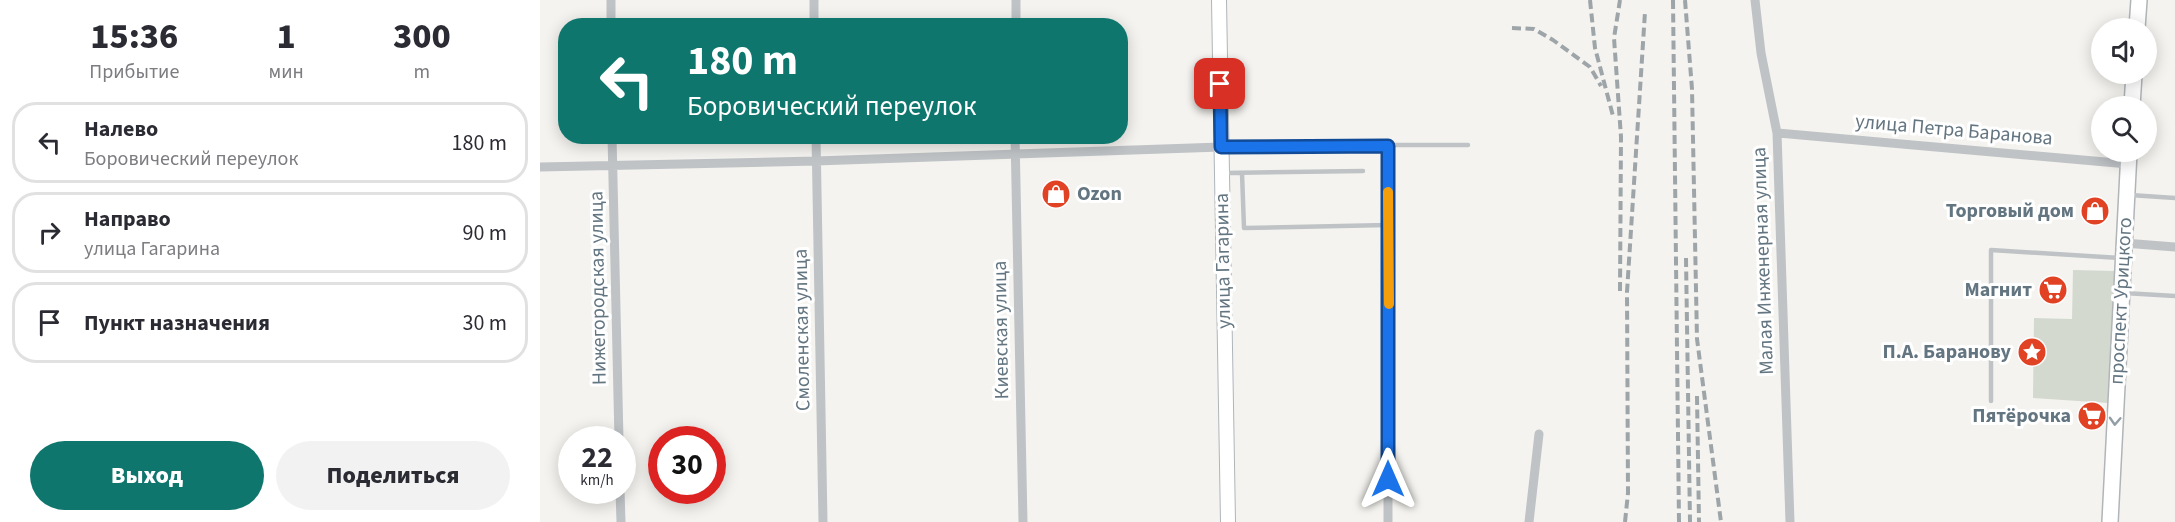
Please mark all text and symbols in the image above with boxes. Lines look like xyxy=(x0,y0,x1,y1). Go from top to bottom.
text: 15:36 xyxy=(90,11,178,62)
text: 1 xyxy=(277,11,296,62)
text: 300 xyxy=(393,11,451,62)
map controls xyxy=(2091,18,2157,162)
button: sound xyxy=(2091,18,2157,84)
text: 180 m xyxy=(687,31,798,91)
icon: left xyxy=(588,42,666,120)
text: Прибытие xyxy=(89,58,179,86)
text: мин xyxy=(269,58,304,86)
text: m xyxy=(414,58,430,86)
pin xyxy=(1194,58,1245,109)
icon: arrive xyxy=(1203,67,1236,100)
text: Боровический переулок xyxy=(687,87,976,126)
button: search xyxy=(2091,96,2157,162)
street label: улица Петра Баранова xyxy=(1854,107,2054,153)
text: Налево xyxy=(84,113,158,145)
icon: left xyxy=(33,126,66,159)
text: 180 m xyxy=(452,127,507,159)
text: Боровический переулок xyxy=(84,145,298,173)
street label: Малая Инженерная улица xyxy=(1745,147,1781,375)
shop icon: Ozon xyxy=(1040,178,1072,210)
place label: Ozon xyxy=(1077,180,1122,208)
street label: Нижегородская улица xyxy=(582,191,614,385)
street label: улица Гагарина xyxy=(1208,193,1238,329)
shop icon: Торговый дом xyxy=(2079,195,2111,227)
place label: Торговый дом xyxy=(1946,197,2074,225)
text: Направо xyxy=(84,203,171,235)
icon: right xyxy=(33,216,66,249)
text: 90 m xyxy=(462,217,507,249)
street label: проспект Урицкого xyxy=(2103,217,2139,385)
text: улица Гагарина xyxy=(84,235,220,263)
street label: Смоленская улица xyxy=(787,249,817,411)
street label: Киевская улица xyxy=(986,260,1016,400)
supermarket icon: Магнит xyxy=(2037,274,2069,306)
place label: Магнит xyxy=(1964,276,2032,304)
icon: arrive xyxy=(33,306,66,339)
text: Пункт назначения xyxy=(84,307,270,339)
text: 30 m xyxy=(462,307,507,339)
place icon: П.А. Баранову xyxy=(2016,336,2048,368)
place label: П.А. Баранову xyxy=(1882,338,2012,366)
supermarket icon: Пятёрочка xyxy=(2076,400,2108,432)
place label: Пятёрочка xyxy=(1972,402,2071,430)
one-way arrow xyxy=(2108,416,2121,425)
speed limit sign: 30 xyxy=(648,426,726,504)
text: 22 xyxy=(581,436,613,479)
button: Выход xyxy=(30,441,264,510)
button: Поделиться xyxy=(276,441,510,510)
position arrow xyxy=(1356,447,1420,511)
text: km/h xyxy=(580,470,614,491)

